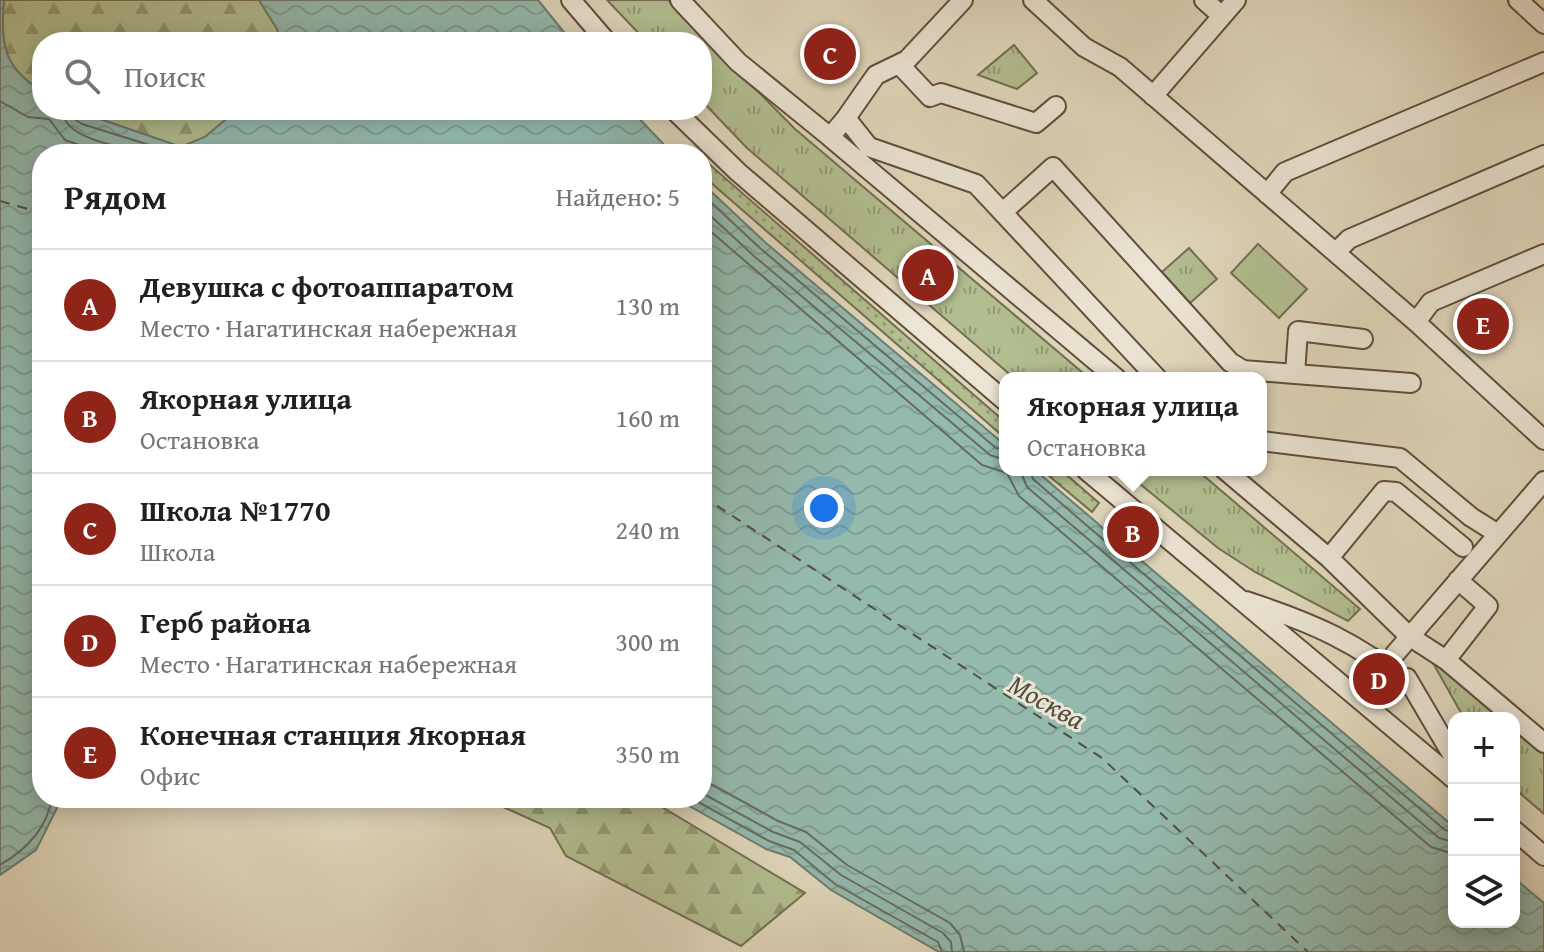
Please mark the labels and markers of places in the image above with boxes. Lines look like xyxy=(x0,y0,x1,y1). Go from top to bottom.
pin: C xyxy=(804,24,856,84)
pin: A xyxy=(902,245,954,305)
pin: E xyxy=(1457,294,1509,354)
pin: B xyxy=(1107,502,1159,562)
pin: D xyxy=(1353,649,1405,709)

